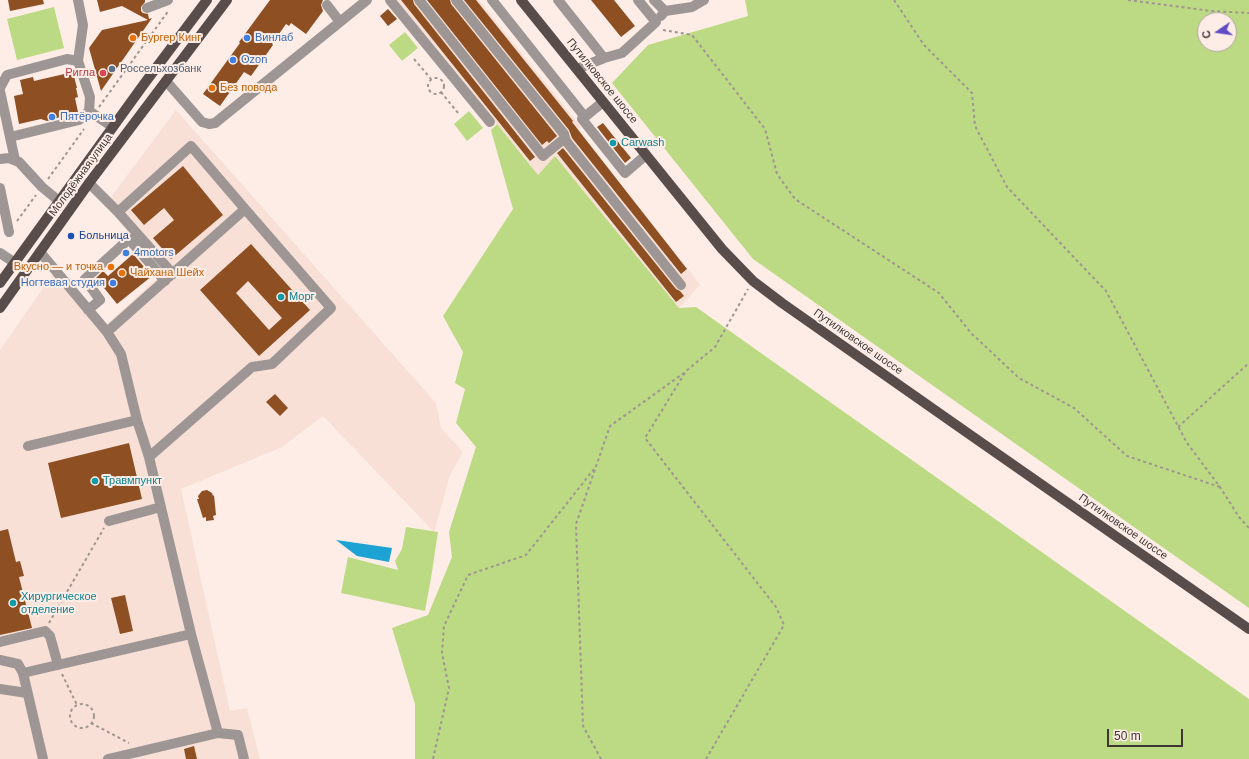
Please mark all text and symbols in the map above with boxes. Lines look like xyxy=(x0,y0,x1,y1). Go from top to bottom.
north arrow xyxy=(1197,12,1237,52)
text: С xyxy=(1200,29,1213,40)
place label: Бургер Кинг xyxy=(141,31,201,45)
place label: Винлаб xyxy=(255,31,293,45)
marker: Бургер Кинг xyxy=(128,33,138,43)
marker: Винлаб xyxy=(242,33,252,43)
street label: Путилковское шоссе xyxy=(564,36,640,126)
place label: Ozon xyxy=(241,53,267,67)
marker: Ozon xyxy=(228,55,238,65)
place label: Россельхозбанк xyxy=(120,62,201,76)
marker: Россельхозбанк xyxy=(107,64,117,74)
place label: Ригла xyxy=(65,66,95,80)
marker: Ригла xyxy=(98,68,108,78)
place label: Без повода xyxy=(220,81,277,95)
marker: Без повода xyxy=(207,83,217,93)
place label: Пятёрочка xyxy=(60,110,114,124)
marker: Пятёрочка xyxy=(47,112,57,122)
street label: Молодёжная улица xyxy=(47,131,115,219)
place label: Carwash xyxy=(621,136,664,150)
marker: Carwash xyxy=(608,138,618,148)
place label: Больница xyxy=(79,229,129,243)
marker: Больница xyxy=(66,231,76,241)
place label: 4motors xyxy=(134,246,174,260)
marker: 4motors xyxy=(121,248,131,258)
place label: Вкусно — и точка xyxy=(14,260,103,274)
marker: Вкусно — и точка xyxy=(106,262,116,272)
place label: Чайхана Шейх xyxy=(130,266,204,280)
marker: Чайхана Шейх xyxy=(117,268,127,278)
place label: Ногтевая студия xyxy=(21,276,105,290)
marker: Ногтевая студия xyxy=(108,278,118,288)
place label: Морг xyxy=(289,290,315,304)
marker: Морг xyxy=(276,292,286,302)
street label: Путилковское шоссе xyxy=(811,306,905,378)
place label: Травмпункт xyxy=(103,474,162,488)
marker: Травмпункт xyxy=(90,476,100,486)
street label: Путилковское шоссе xyxy=(1076,491,1170,563)
place label: Хирургическое отделение xyxy=(21,590,97,616)
marker: Хирургическое отделение xyxy=(8,598,18,608)
scale bar xyxy=(1109,721,1185,747)
text: 50 m xyxy=(1114,729,1141,743)

